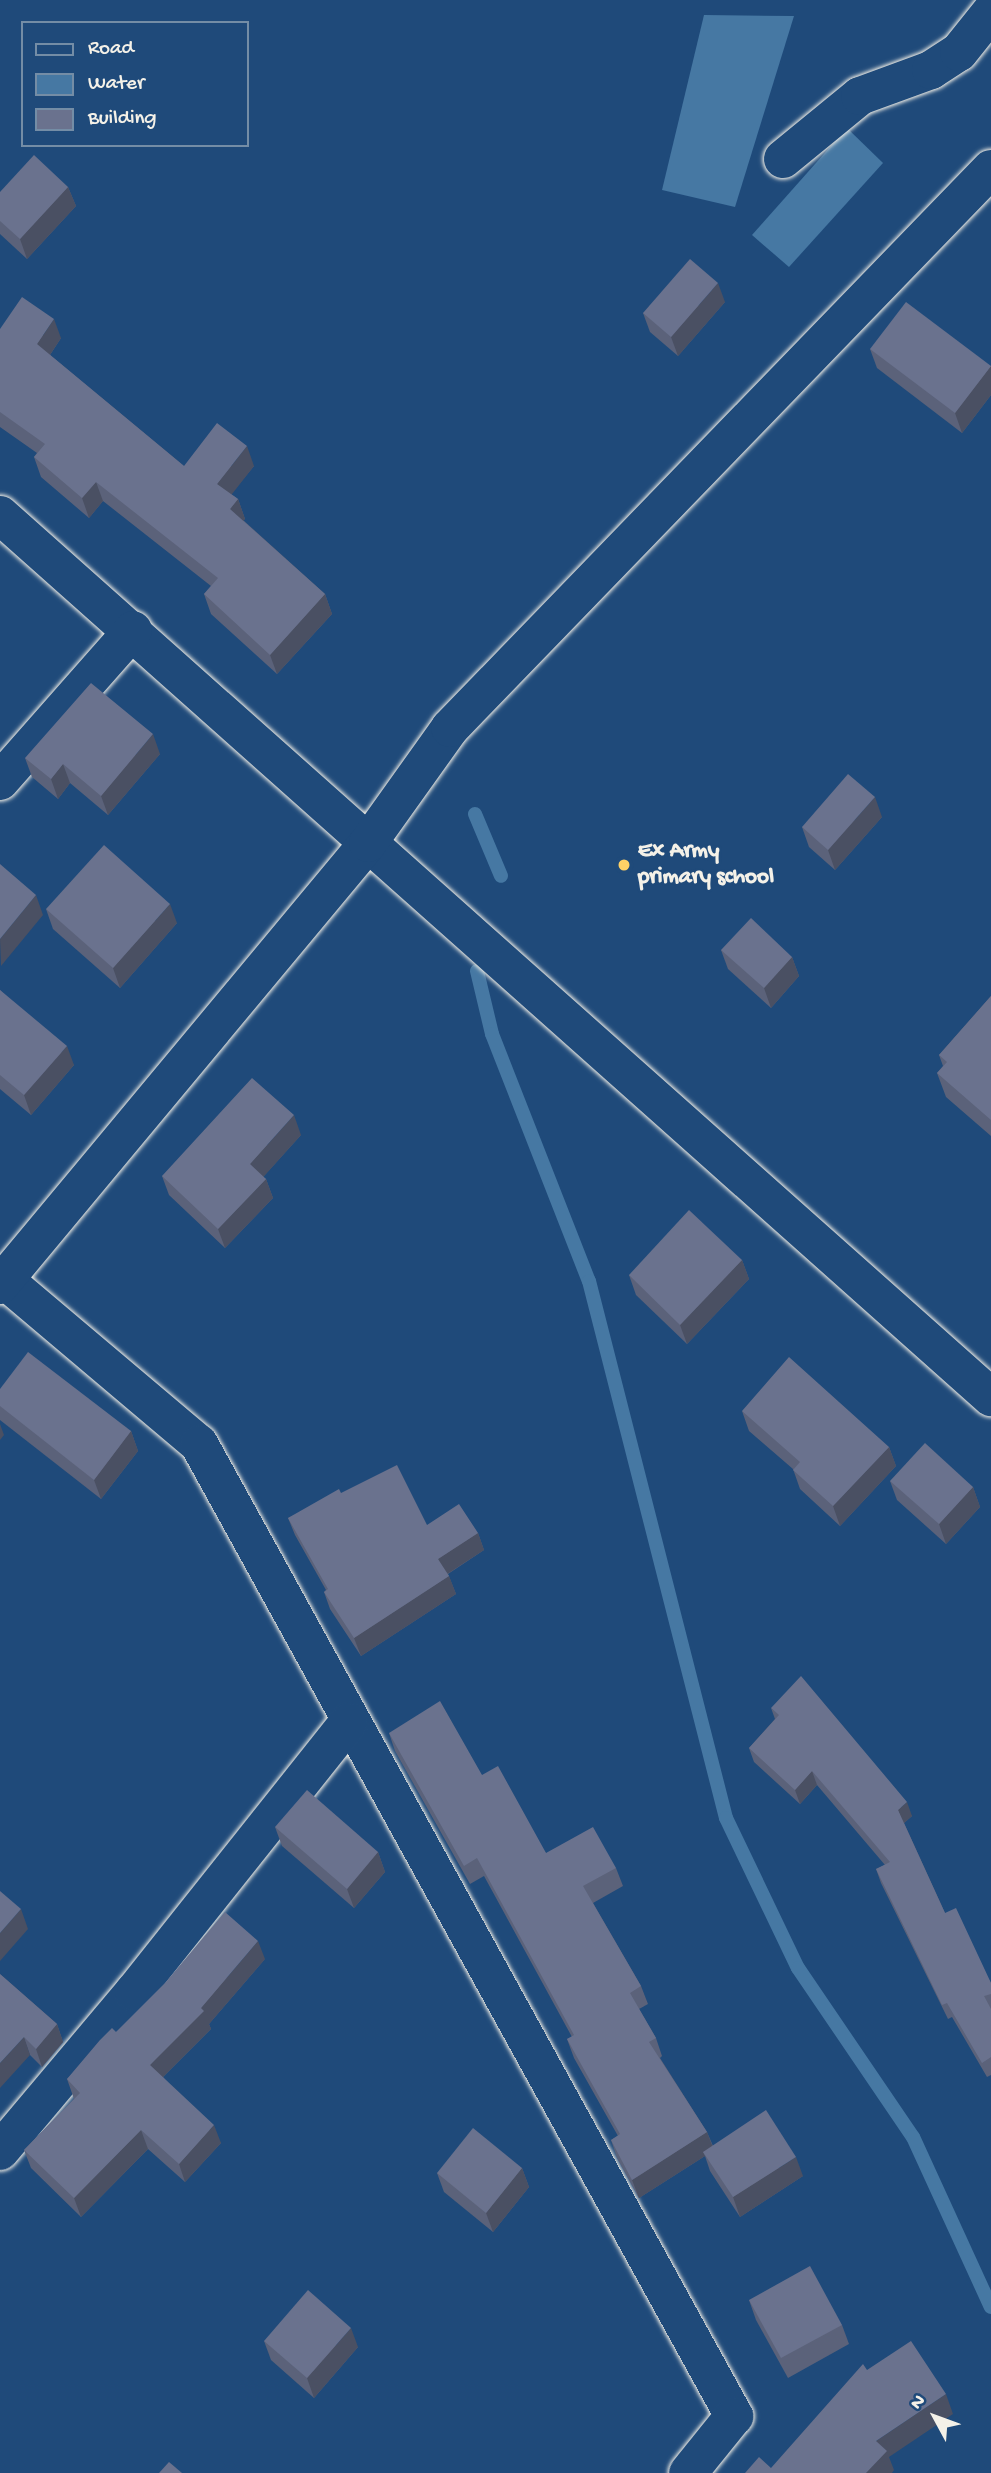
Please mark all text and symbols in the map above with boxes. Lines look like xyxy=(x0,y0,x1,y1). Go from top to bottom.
legend xyxy=(21,21,248,147)
text: Road xyxy=(88,37,134,62)
text: Water xyxy=(88,72,144,97)
text: Building xyxy=(88,107,157,132)
place label: Ex Army primary school xyxy=(638,838,774,892)
marker: Ex Army primary school xyxy=(616,857,632,873)
north arrow xyxy=(900,2382,970,2452)
text: N xyxy=(906,2391,932,2415)

